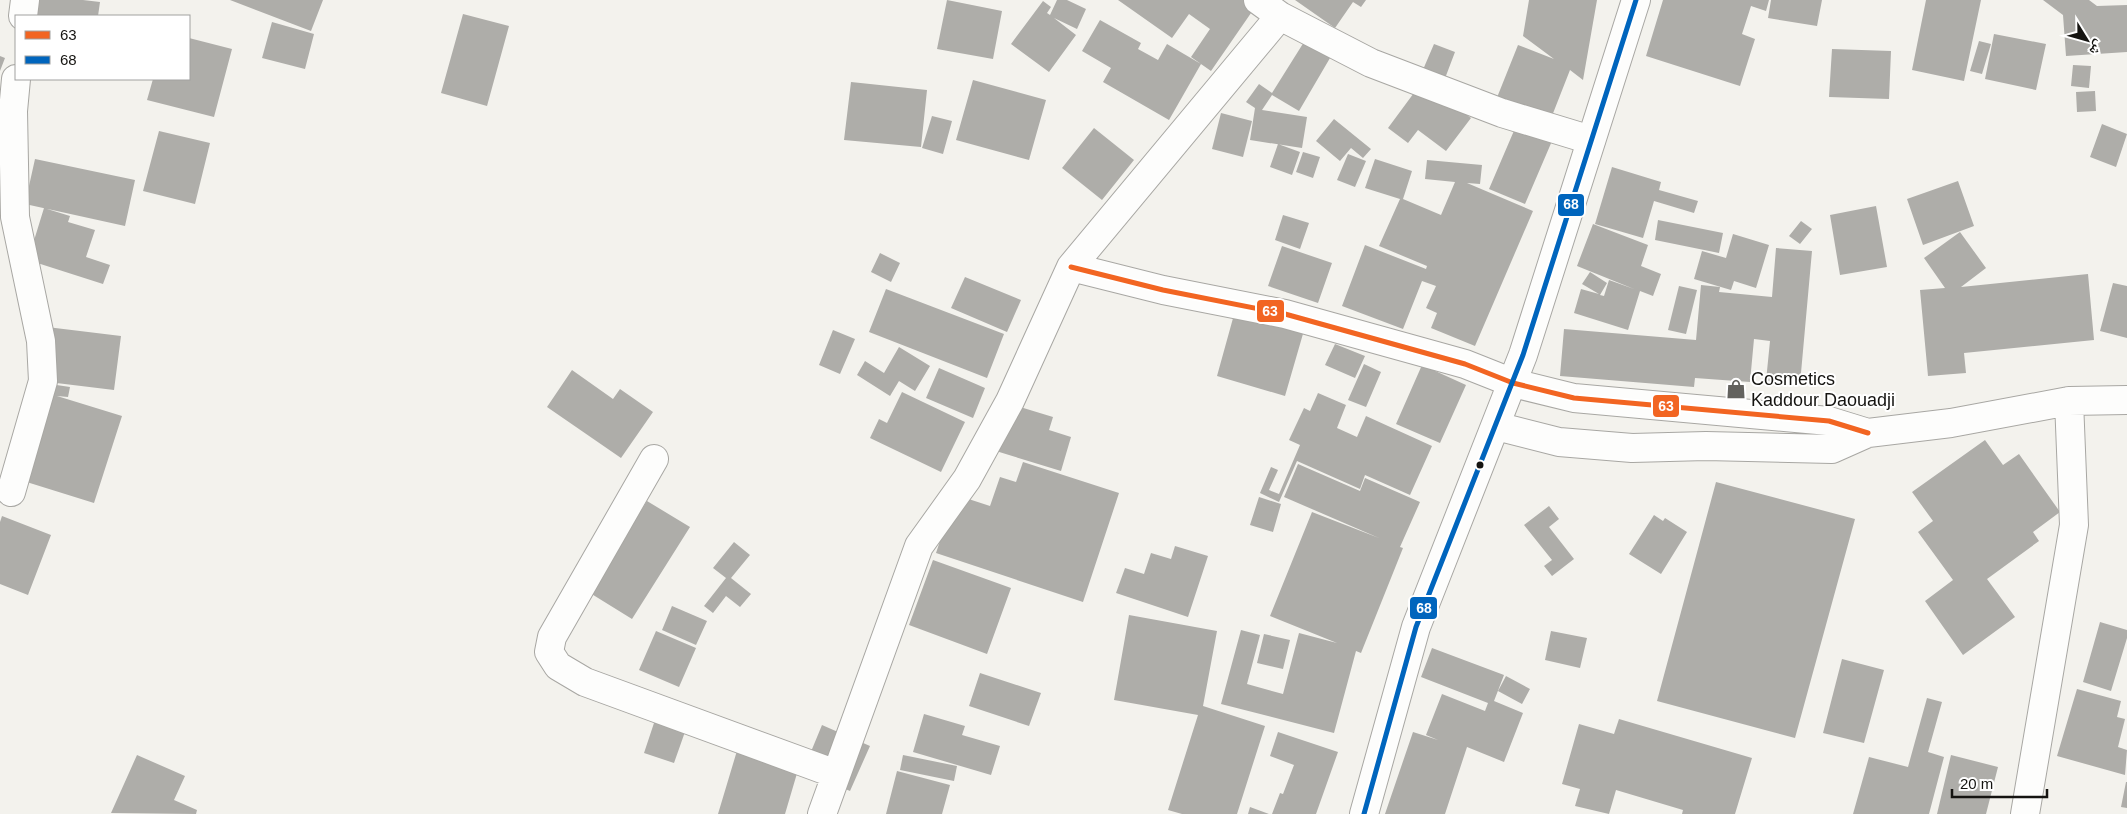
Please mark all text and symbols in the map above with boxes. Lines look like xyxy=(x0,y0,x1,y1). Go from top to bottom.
legend xyxy=(15,15,190,80)
north arrow xyxy=(2062,15,2112,65)
text: 63 xyxy=(60,26,77,43)
text: ش xyxy=(2086,36,2108,59)
text: 68 xyxy=(60,51,77,68)
line badge: 68 xyxy=(1557,193,1585,217)
text: 68 xyxy=(1563,196,1579,212)
line badge: 63 xyxy=(1256,299,1285,323)
text: 63 xyxy=(1262,303,1278,319)
place label: Cosmetics Kaddour Daouadji xyxy=(1751,369,1895,410)
shop icon: Cosmetics Kaddour Daouadji xyxy=(1725,378,1747,400)
line badge: 63 xyxy=(1652,394,1680,418)
text: 63 xyxy=(1658,398,1674,414)
unlabelled marker xyxy=(1475,460,1485,470)
line badge: 68 xyxy=(1409,596,1438,620)
text: 68 xyxy=(1416,600,1432,616)
scale bar xyxy=(1952,766,2047,798)
text: 20 m xyxy=(1960,775,1993,792)

